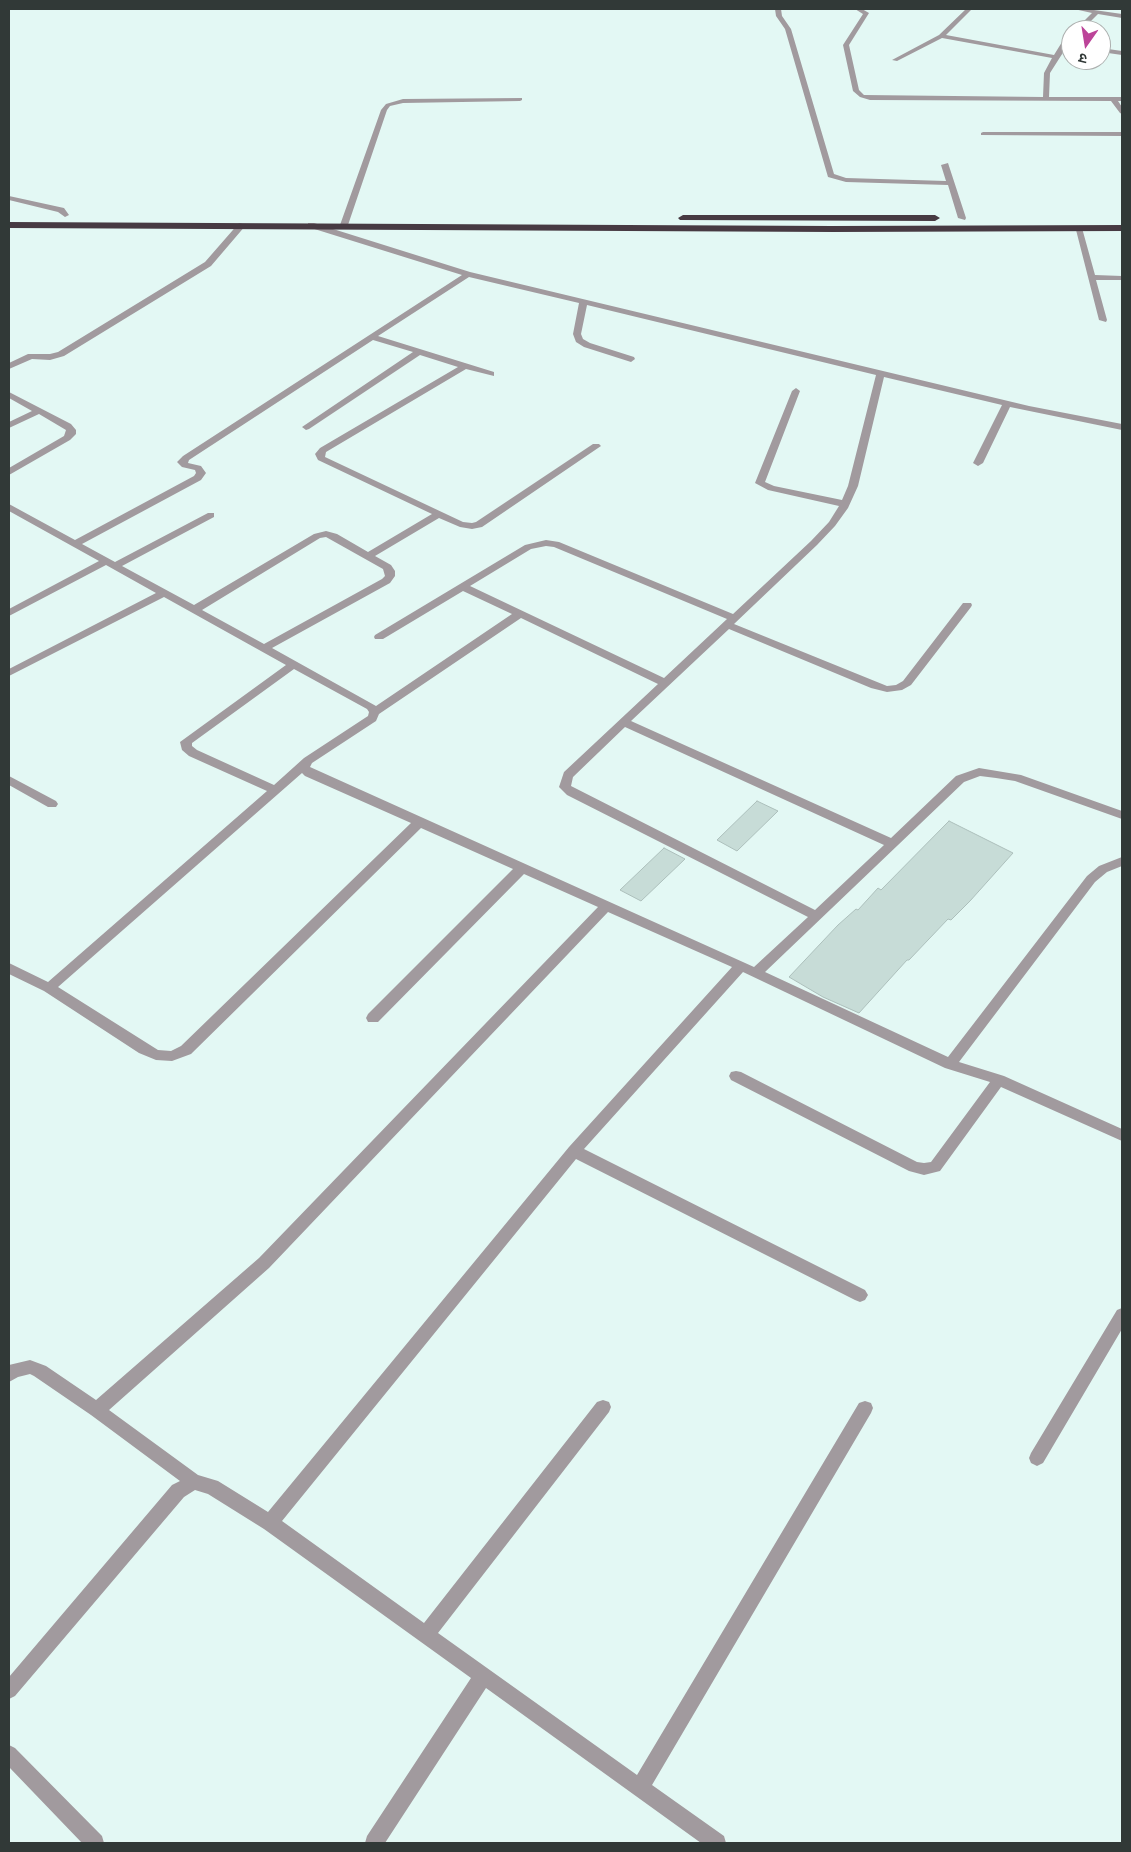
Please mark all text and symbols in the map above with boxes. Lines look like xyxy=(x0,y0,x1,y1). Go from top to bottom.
north arrow xyxy=(1061,20,1111,70)
text: उ xyxy=(1077,50,1089,68)

